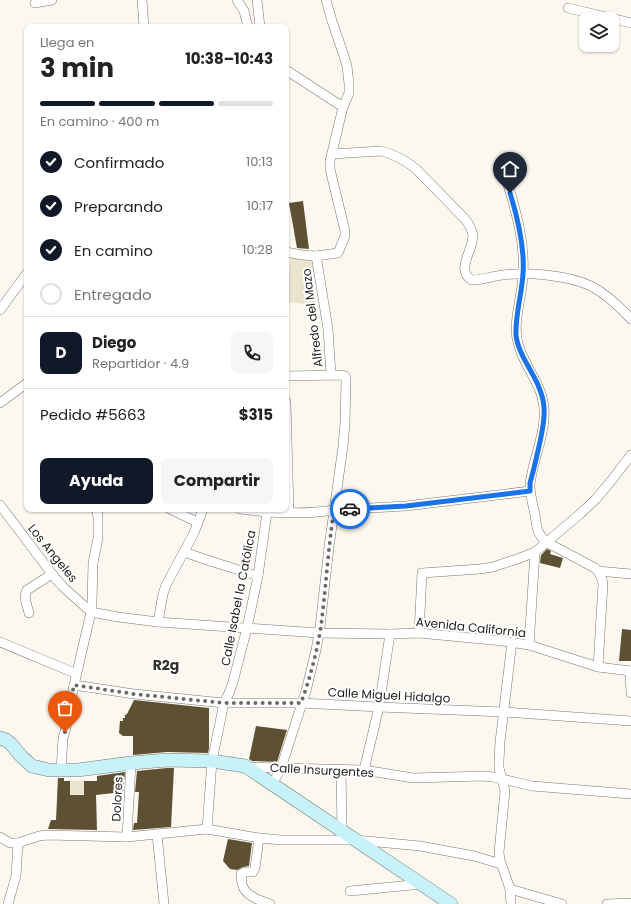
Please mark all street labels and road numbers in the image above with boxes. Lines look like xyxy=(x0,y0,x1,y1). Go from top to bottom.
street label: Alfredo del Mazo xyxy=(297,267,326,368)
street label: Los Angeles xyxy=(24,520,82,586)
street label: Calle Isabel la Católica xyxy=(216,529,260,667)
street label: Avenida California xyxy=(415,613,527,641)
street label: Calle Miguel Hidalgo xyxy=(327,683,451,707)
street label: Calle Insurgentes xyxy=(269,759,375,781)
street label: Dolores xyxy=(107,776,127,822)

